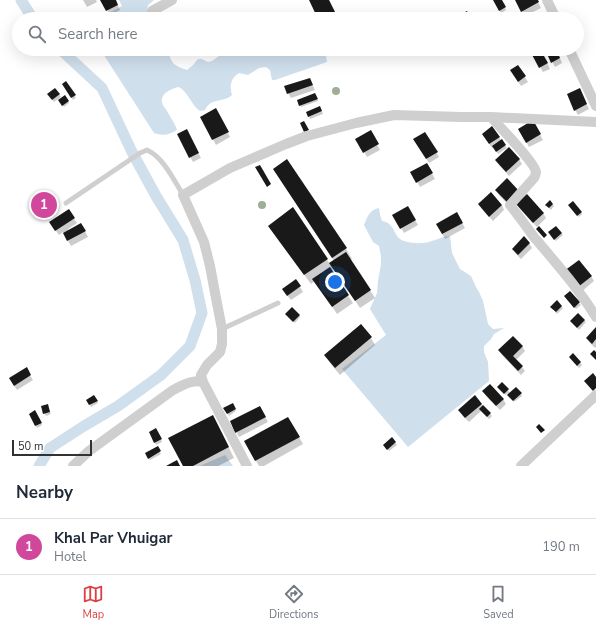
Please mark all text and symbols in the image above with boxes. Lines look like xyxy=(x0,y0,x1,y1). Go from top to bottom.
search box xyxy=(12,12,584,56)
icon: search xyxy=(26,23,48,45)
text: Search here xyxy=(58,24,138,44)
pin: 1 xyxy=(31,190,57,220)
your location xyxy=(325,272,345,292)
scale bar xyxy=(12,438,92,457)
text: 50 m xyxy=(18,439,43,454)
text: Nearby xyxy=(16,481,73,504)
text: Khal Par Vhuigar xyxy=(54,528,172,548)
text: 1 xyxy=(25,538,33,556)
text: 190 m xyxy=(542,538,580,556)
text: Hotel xyxy=(54,548,86,566)
tab: Map xyxy=(82,583,104,622)
tab: Directions xyxy=(269,583,319,622)
tab: Saved xyxy=(483,583,514,622)

